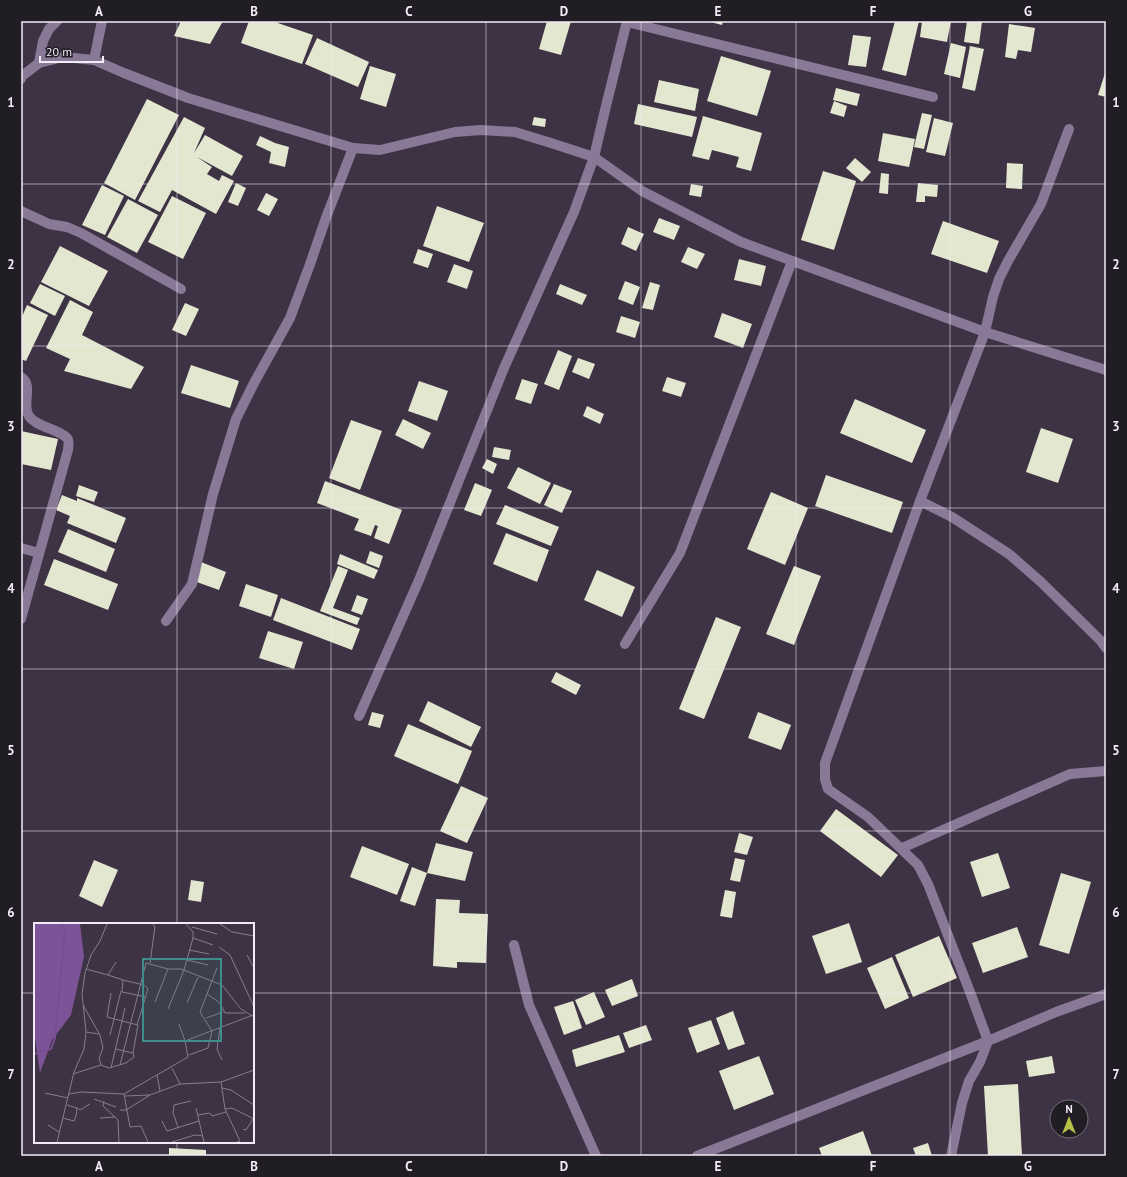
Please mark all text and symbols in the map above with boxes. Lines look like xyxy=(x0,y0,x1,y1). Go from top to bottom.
text: A xyxy=(95,3,103,20)
text: B xyxy=(250,3,258,20)
text: C xyxy=(405,3,413,20)
text: D xyxy=(560,3,568,20)
text: E xyxy=(715,3,722,20)
text: F xyxy=(870,3,877,20)
text: G xyxy=(1024,3,1032,20)
scale bar xyxy=(40,38,103,64)
text: 20 m xyxy=(46,44,72,59)
text: 1 xyxy=(7,94,15,111)
text: 1 xyxy=(1112,94,1120,111)
text: 2 xyxy=(7,256,15,273)
text: 2 xyxy=(1112,256,1120,273)
text: 3 xyxy=(7,418,15,435)
text: 3 xyxy=(1112,418,1120,435)
text: 4 xyxy=(7,580,15,597)
text: 4 xyxy=(1112,580,1120,597)
text: 5 xyxy=(7,742,15,759)
text: 5 xyxy=(1112,742,1120,759)
text: 6 xyxy=(7,904,15,921)
text: 6 xyxy=(1112,904,1120,921)
inset map xyxy=(34,923,254,1143)
text: 7 xyxy=(7,1066,15,1083)
text: 7 xyxy=(1112,1066,1120,1083)
north arrow xyxy=(1049,1099,1089,1139)
text: N xyxy=(1065,1102,1073,1116)
text: A xyxy=(95,1158,103,1175)
text: B xyxy=(250,1158,258,1175)
text: C xyxy=(405,1158,413,1175)
text: D xyxy=(560,1158,568,1175)
text: E xyxy=(715,1158,722,1175)
text: F xyxy=(870,1158,877,1175)
text: G xyxy=(1024,1158,1032,1175)

